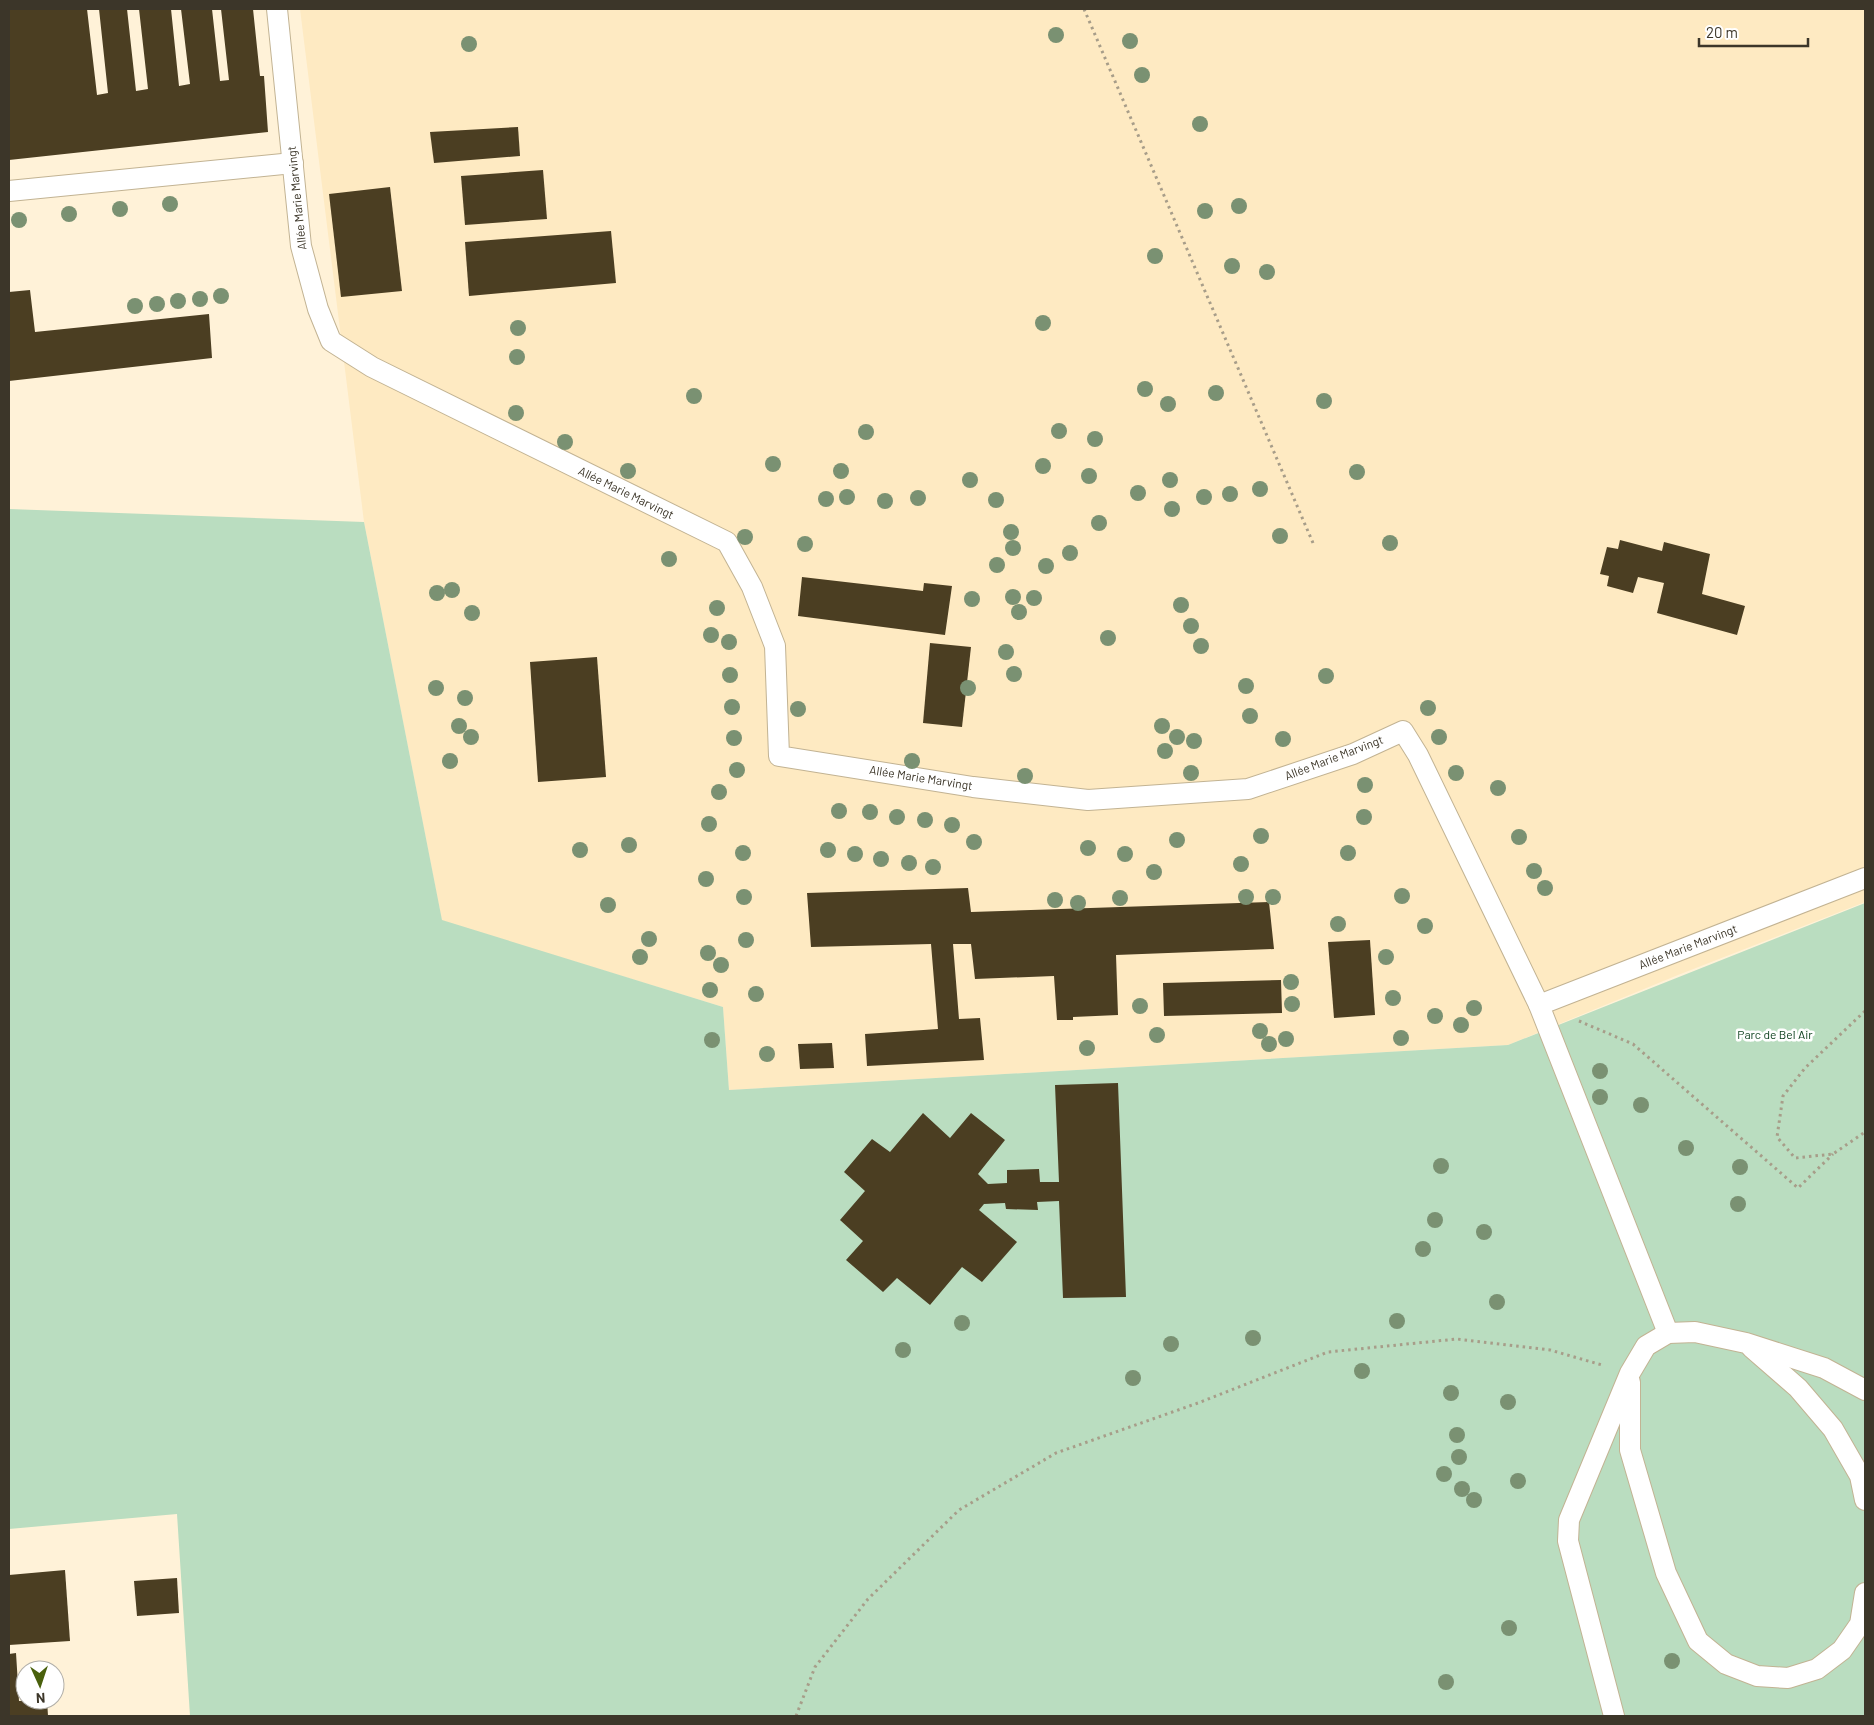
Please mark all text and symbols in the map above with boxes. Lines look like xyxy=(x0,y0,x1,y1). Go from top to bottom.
scale bar xyxy=(1699,15,1808,47)
text: 20 m xyxy=(1706,23,1738,41)
street label: Allée Marie Marvingt xyxy=(284,145,308,251)
street label: Allée Marie Marvingt xyxy=(576,463,676,521)
street label: Allée Marie Marvingt xyxy=(1282,732,1385,782)
street label: Allée Marie Marvingt xyxy=(869,762,974,792)
street label: Allée Marie Marvingt xyxy=(1636,921,1739,971)
park label: Parc de Bel Air xyxy=(1737,1027,1813,1041)
north arrow xyxy=(15,1660,65,1710)
text: N xyxy=(36,1690,46,1707)

